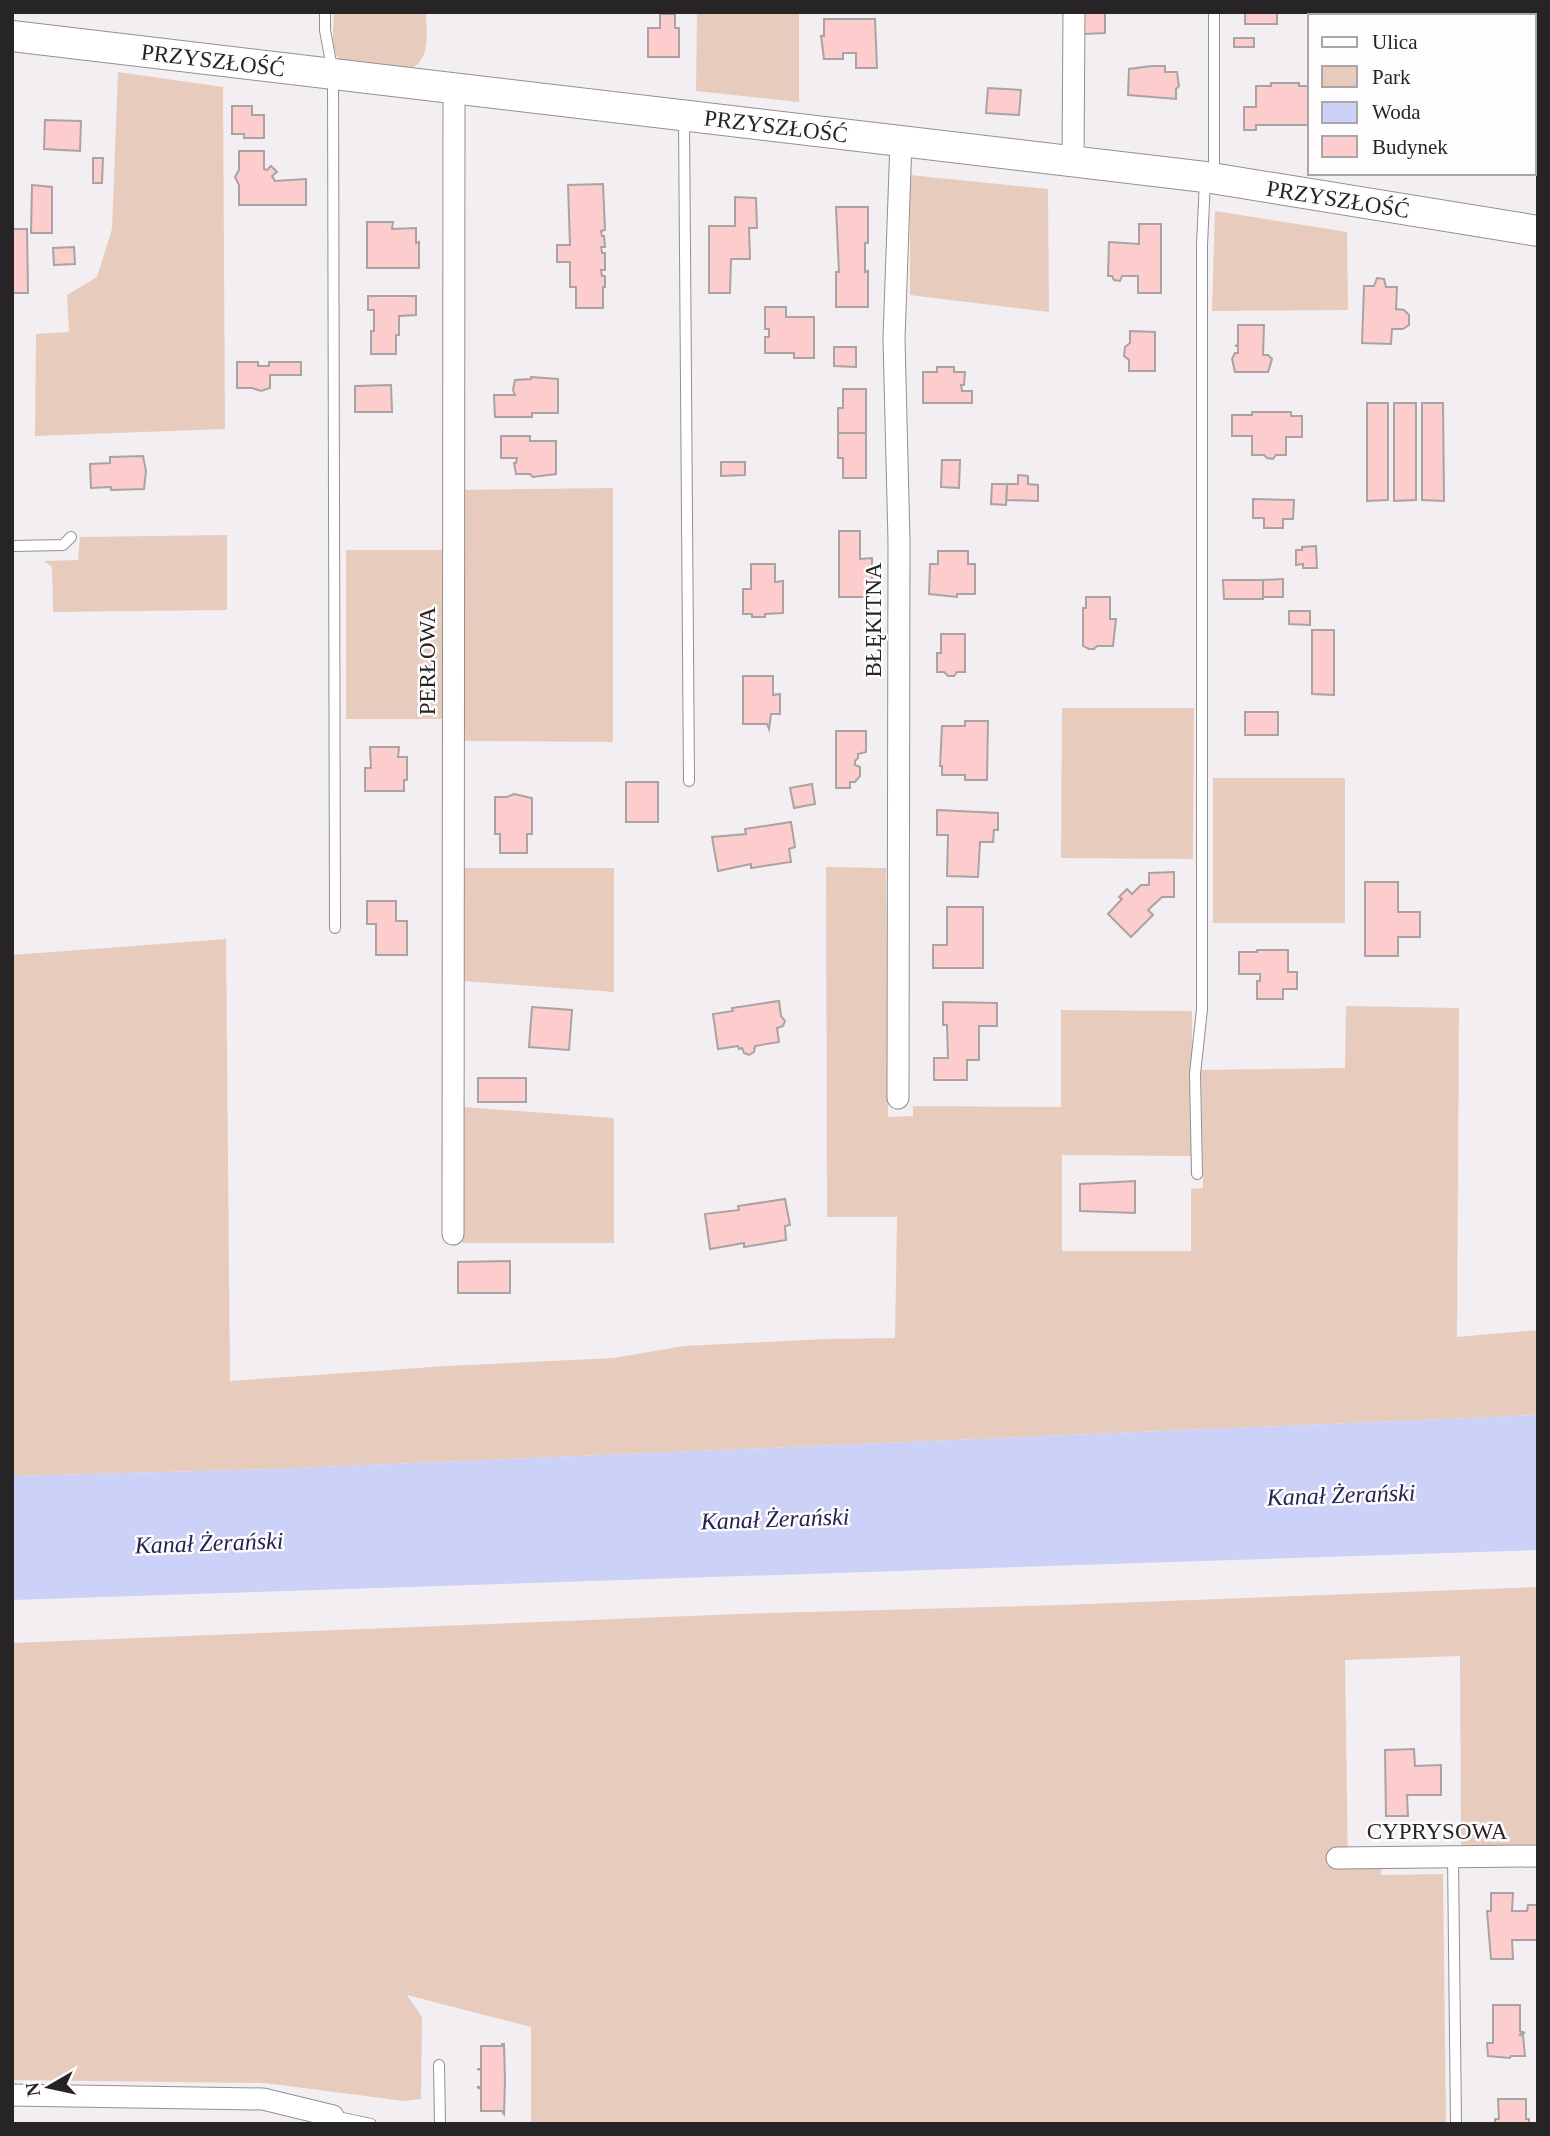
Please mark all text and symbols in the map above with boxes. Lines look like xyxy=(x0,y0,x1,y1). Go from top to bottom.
legend xyxy=(1308,14,1536,175)
text: Ulica xyxy=(1372,30,1418,54)
street label: PRZYSZŁOŚĆ xyxy=(140,38,286,82)
text: Park xyxy=(1372,65,1411,89)
text: Woda xyxy=(1372,100,1421,124)
street label: PRZYSZŁOŚĆ xyxy=(703,104,849,148)
text: Budynek xyxy=(1372,135,1448,159)
street label: PRZYSZŁOŚĆ xyxy=(1265,175,1411,223)
street label: BŁĘKITNA xyxy=(861,562,886,677)
street label: PERŁOWA xyxy=(415,606,440,715)
water label: Kanał Żerański xyxy=(1265,1479,1416,1511)
water label: Kanał Żerański xyxy=(699,1503,850,1535)
water label: Kanał Żerański xyxy=(133,1527,284,1559)
street label: CYPRYSOWA xyxy=(1367,1819,1508,1844)
north arrow xyxy=(14,2052,84,2122)
text: N xyxy=(21,2081,44,2098)

